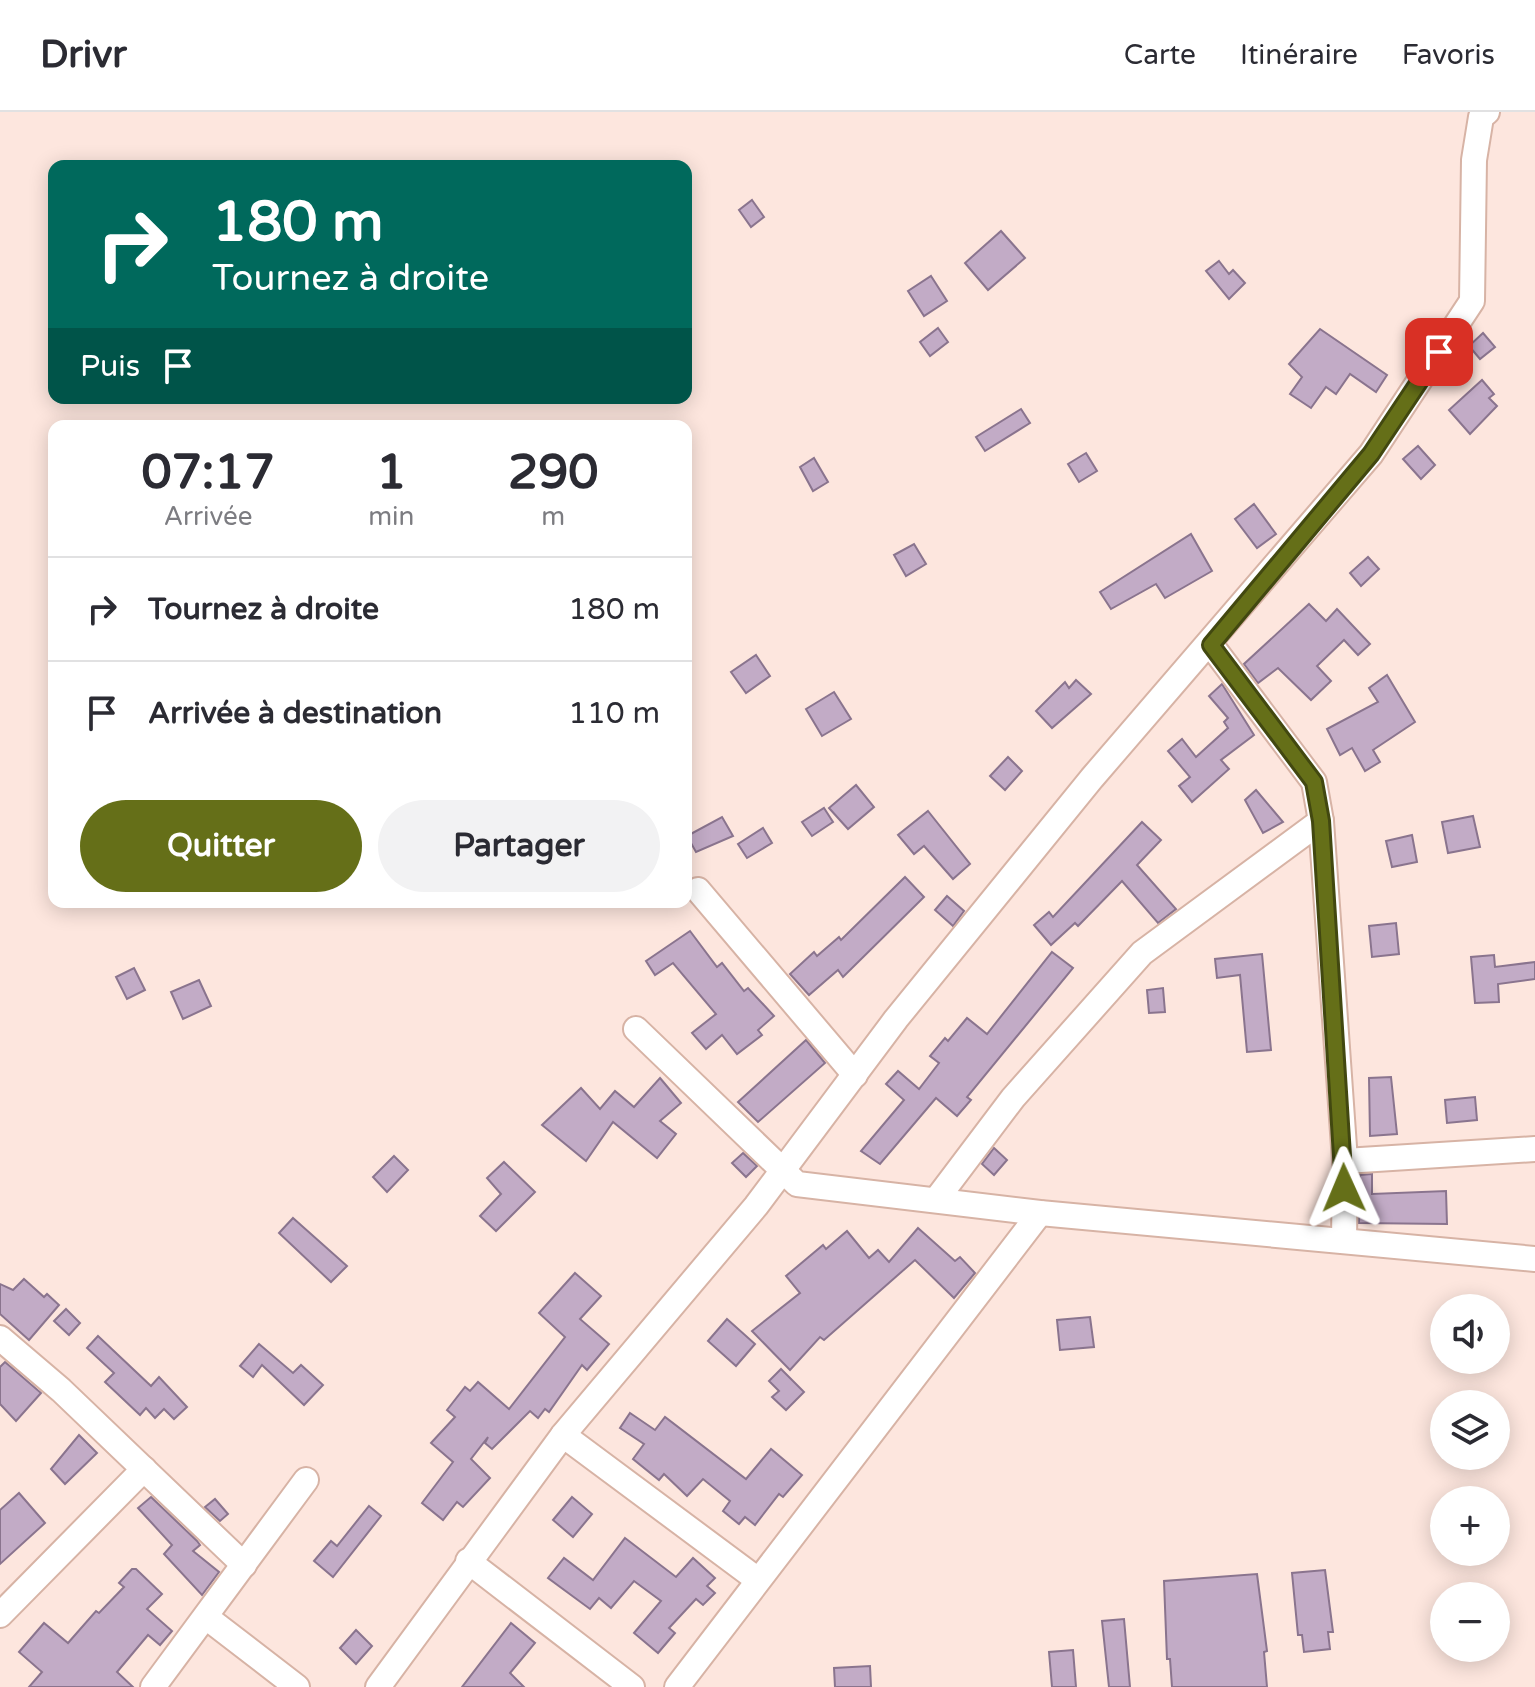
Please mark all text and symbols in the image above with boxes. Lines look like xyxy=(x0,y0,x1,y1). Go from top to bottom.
text: Drivr xyxy=(40,32,127,78)
text: Carte xyxy=(1124,38,1196,72)
text: Itinéraire xyxy=(1240,38,1358,72)
text: Favoris xyxy=(1402,38,1495,72)
text: 180 m xyxy=(212,189,383,256)
icon: right xyxy=(80,192,184,296)
text: Tournez à droite xyxy=(212,257,489,300)
pin xyxy=(1405,318,1473,386)
icon: arrive xyxy=(1417,330,1461,374)
icon: arrive xyxy=(156,344,200,388)
text: Puis xyxy=(80,348,140,385)
text: 07:17 xyxy=(142,444,275,502)
text: 1 xyxy=(376,444,406,502)
text: 290 xyxy=(508,444,598,502)
text: Arrivée xyxy=(164,501,252,532)
text: min xyxy=(368,501,414,532)
text: m xyxy=(541,501,565,532)
icon: right xyxy=(80,587,124,631)
text: Tournez à droite xyxy=(148,591,379,628)
text: 180 m xyxy=(568,591,660,628)
icon: arrive xyxy=(80,691,124,735)
text: Arrivée à destination xyxy=(148,695,442,732)
text: 110 m xyxy=(568,695,660,732)
button: Quitter xyxy=(80,800,362,892)
button: Partager xyxy=(378,800,660,892)
position arrow xyxy=(1302,1146,1386,1230)
map controls xyxy=(1430,1294,1510,1662)
button: sound xyxy=(1430,1294,1510,1374)
button: layers xyxy=(1430,1390,1510,1470)
button: + xyxy=(1430,1486,1510,1566)
button: − xyxy=(1430,1582,1510,1662)

